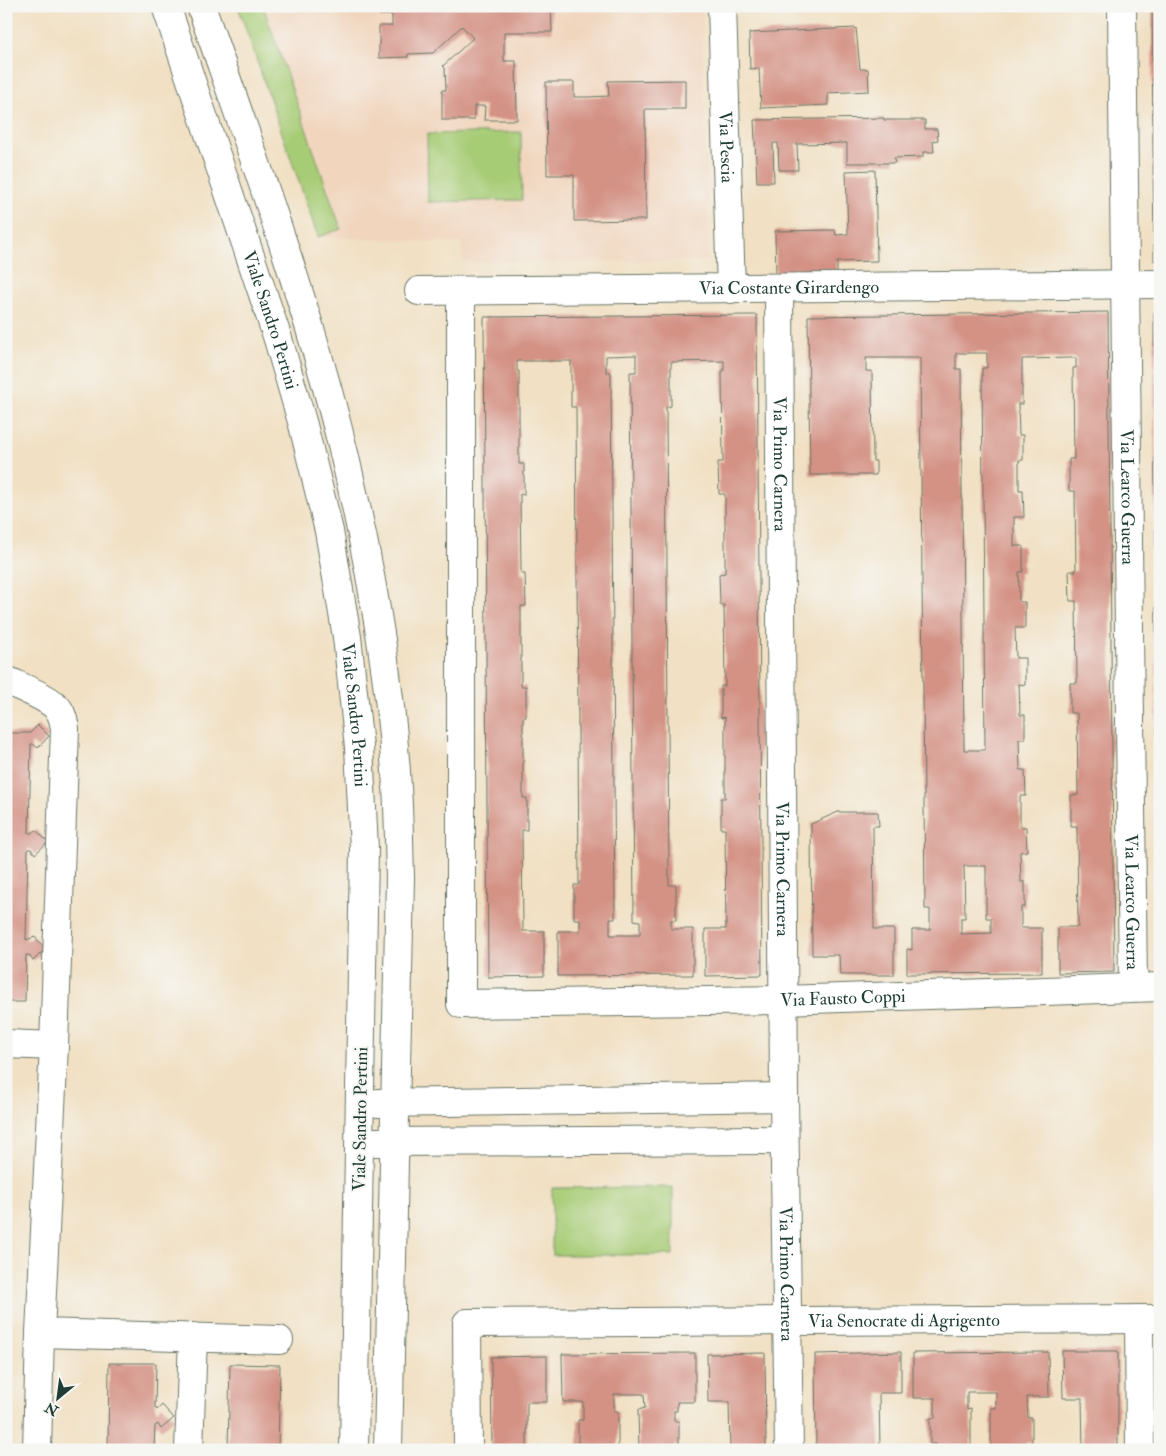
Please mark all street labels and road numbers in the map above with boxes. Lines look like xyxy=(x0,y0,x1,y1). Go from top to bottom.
street label: Via Pescia xyxy=(713,111,739,184)
street label: Viale Sandro Pertini xyxy=(237,248,303,392)
street label: Via Costante Girardengo xyxy=(699,276,880,300)
street label: Via Primo Carnera xyxy=(768,396,792,532)
street label: Via Learco Guerra xyxy=(1115,429,1139,566)
street label: Viale Sandro Pertini xyxy=(336,642,372,788)
street label: Via Primo Carnera xyxy=(770,801,794,937)
street label: Via Learco Guerra xyxy=(1119,834,1144,971)
street label: Via Fausto Coppi xyxy=(780,985,906,1012)
street label: Viale Sandro Pertini xyxy=(348,1046,373,1191)
street label: Via Primo Carnera xyxy=(774,1206,798,1342)
street label: Via Senocrate di Agrigento xyxy=(808,1309,1000,1333)

